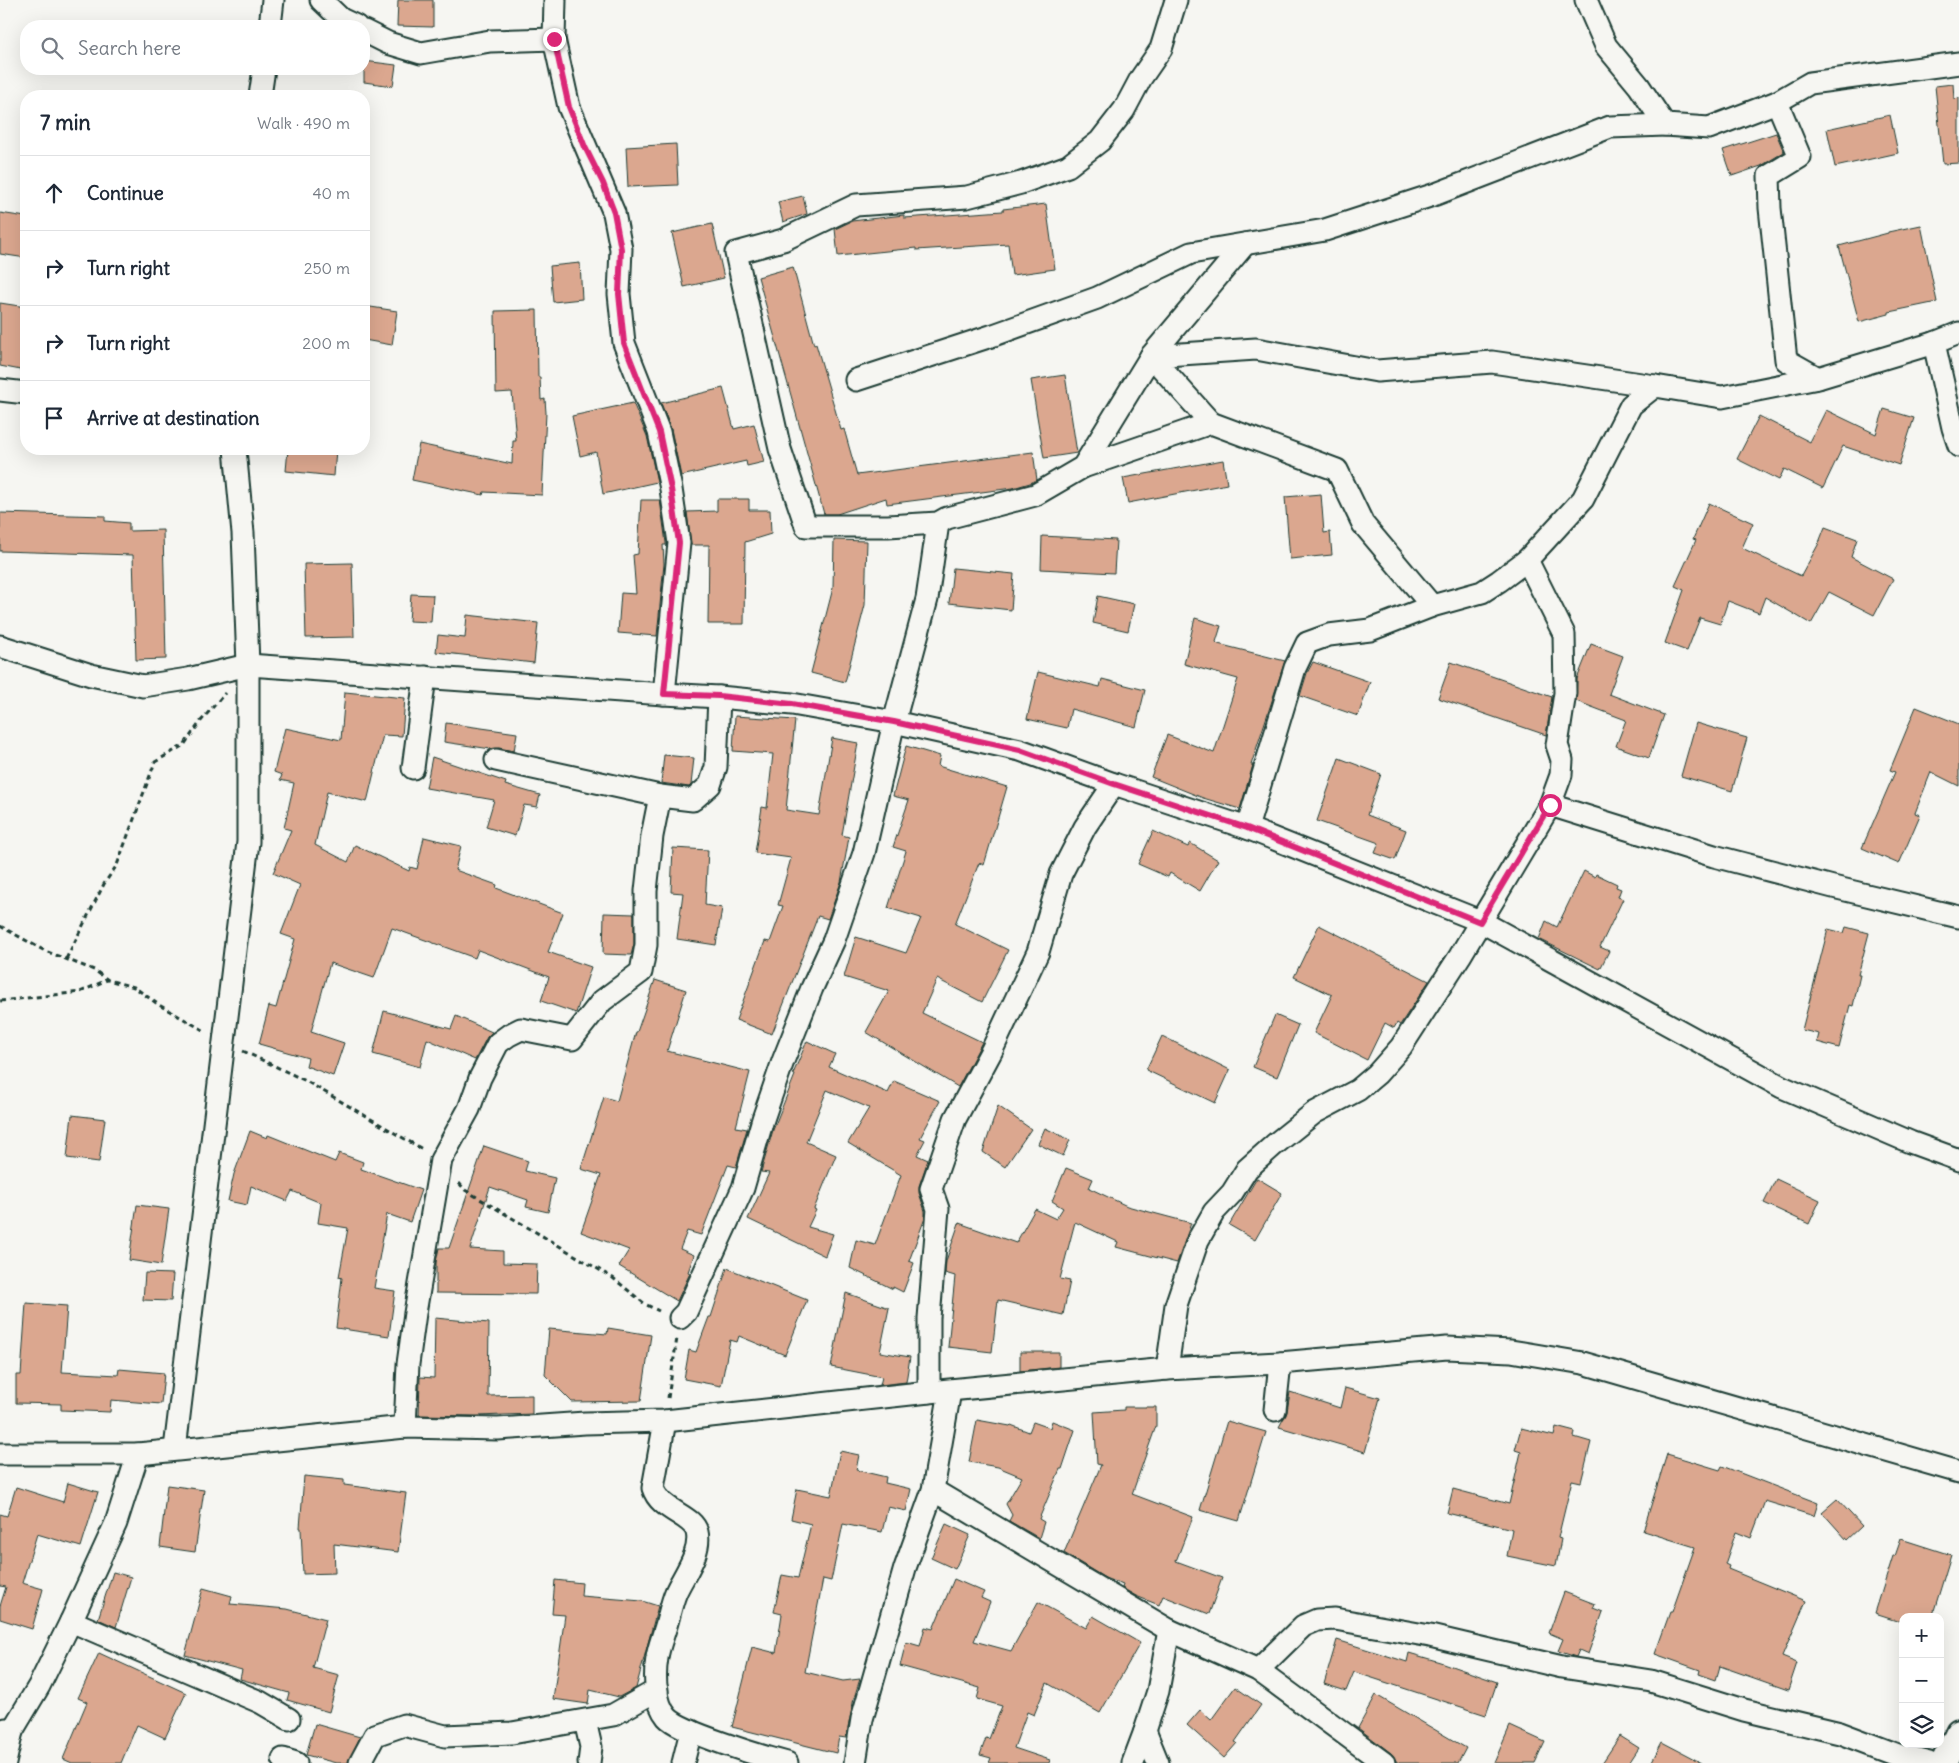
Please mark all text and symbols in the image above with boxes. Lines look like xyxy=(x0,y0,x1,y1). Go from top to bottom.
search box xyxy=(20,20,370,75)
route end xyxy=(543,28,566,51)
icon: search xyxy=(38,34,66,62)
text: Search here xyxy=(78,36,181,60)
text: 7 min xyxy=(40,109,91,136)
text: Walk · 490 m xyxy=(257,113,350,133)
icon: ahead xyxy=(40,179,68,207)
text: Continue xyxy=(87,181,164,205)
text: 40 m xyxy=(312,183,350,203)
icon: right xyxy=(40,254,68,282)
text: Turn right xyxy=(87,256,170,280)
text: 250 m xyxy=(304,258,350,278)
icon: right xyxy=(40,329,68,357)
text: Turn right xyxy=(87,331,170,355)
text: 200 m xyxy=(302,333,350,353)
icon: arrive xyxy=(40,404,68,432)
text: Arrive at destination xyxy=(87,406,260,430)
route start xyxy=(1539,794,1562,817)
map controls xyxy=(1899,1613,1944,1748)
button: + xyxy=(1899,1613,1944,1658)
button: − xyxy=(1899,1658,1944,1703)
button: layers xyxy=(1899,1703,1944,1748)

